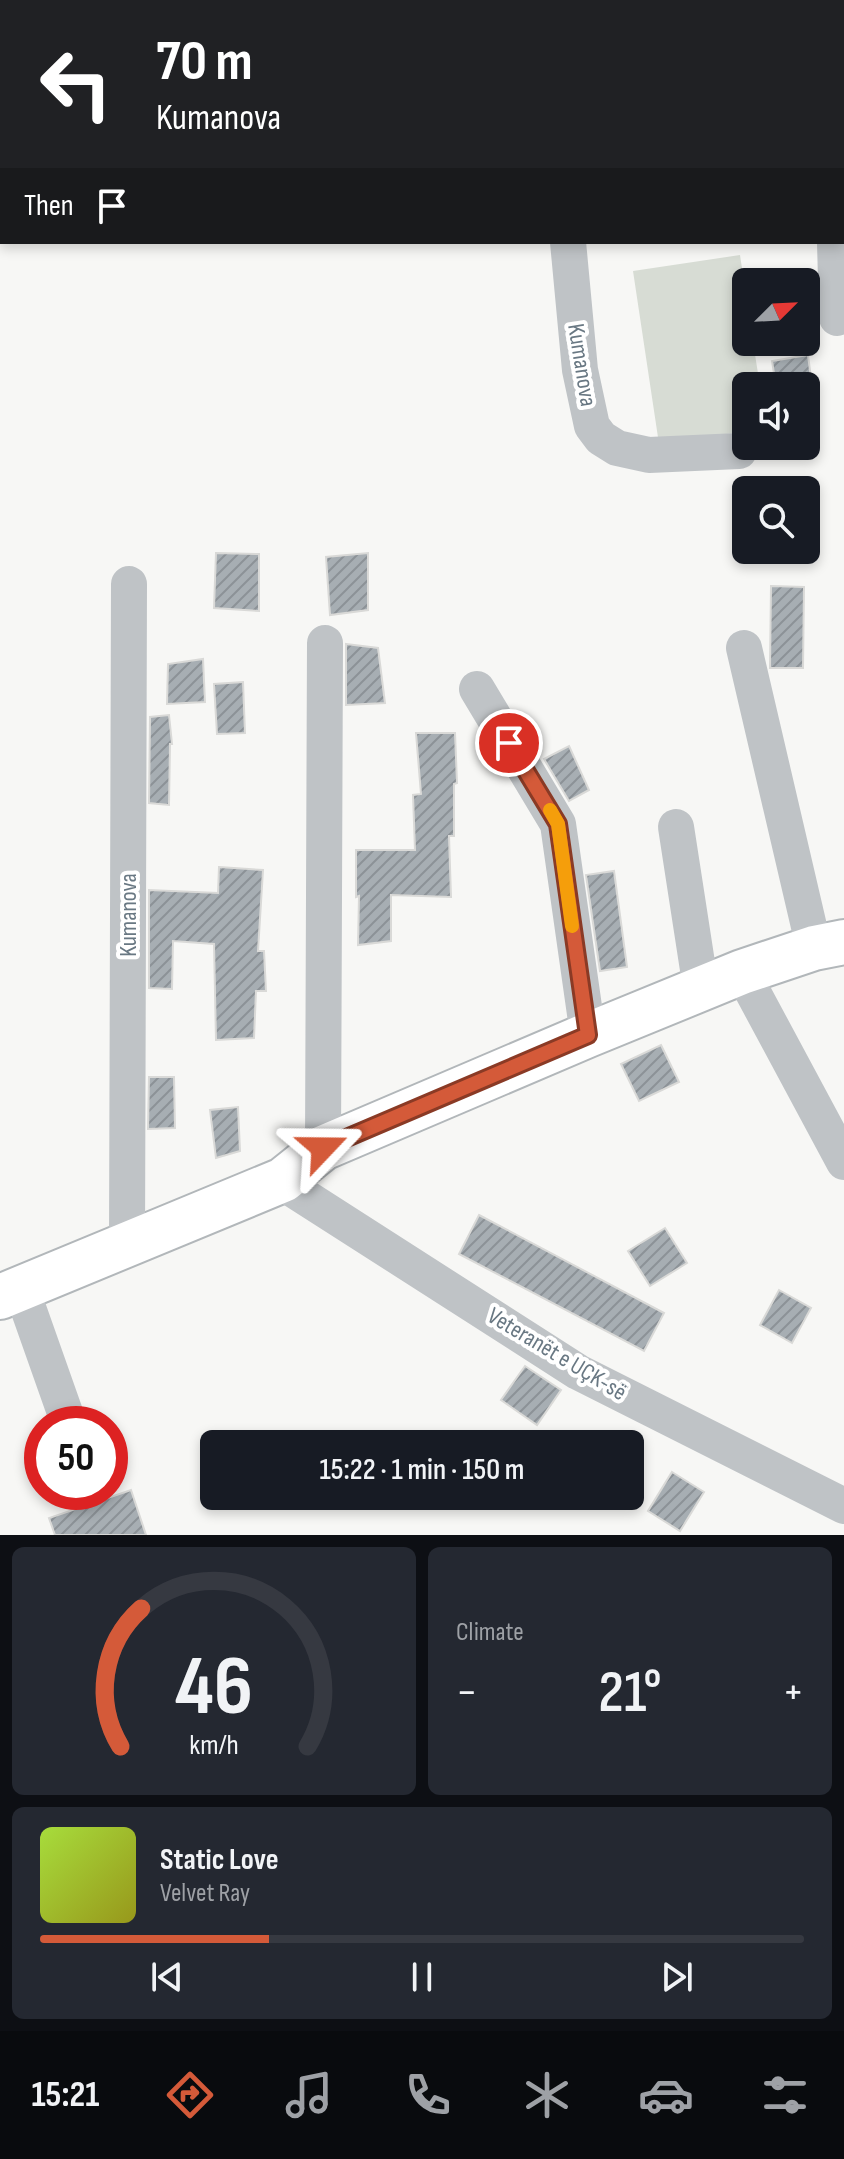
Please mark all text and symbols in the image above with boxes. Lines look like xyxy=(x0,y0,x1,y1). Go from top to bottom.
text: 70 m xyxy=(156,29,253,96)
icon: left xyxy=(24,32,128,136)
text: Kumanova xyxy=(156,97,281,140)
icon: arrive xyxy=(90,184,134,228)
text: Then xyxy=(24,188,74,224)
north arrow xyxy=(732,268,820,356)
map controls xyxy=(732,268,820,564)
street label: Kumanova xyxy=(561,322,603,408)
button: sound xyxy=(732,372,820,460)
button: search xyxy=(732,476,820,564)
pin xyxy=(475,709,543,777)
icon: arrive xyxy=(487,721,531,765)
street label: Kumanova xyxy=(114,873,143,957)
position arrow xyxy=(281,1106,365,1190)
street label: Veteranët e UÇK-së xyxy=(482,1301,632,1407)
speed limit sign: 50 xyxy=(24,1406,128,1510)
text: 15:22 · 1 min · 150 m xyxy=(320,1452,524,1488)
text: Climate xyxy=(456,1617,524,1648)
text: 46 xyxy=(175,1638,253,1738)
text: 21° xyxy=(598,1657,662,1729)
text: − xyxy=(456,1666,478,1719)
text: + xyxy=(782,1666,804,1719)
text: km/h xyxy=(189,1728,239,1763)
text: Static Love xyxy=(160,1842,279,1878)
text: Velvet Ray xyxy=(160,1878,250,1909)
icon: previous xyxy=(145,1955,189,1999)
icon: pause xyxy=(400,1955,444,1999)
icon: next xyxy=(655,1955,699,1999)
icon: directions xyxy=(162,2067,218,2123)
icon: music xyxy=(281,2067,337,2123)
icon: phone xyxy=(400,2067,456,2123)
icon: climate xyxy=(519,2067,575,2123)
icon: car xyxy=(638,2067,694,2123)
icon: filters xyxy=(757,2067,813,2123)
text: 15:21 xyxy=(31,2074,99,2117)

